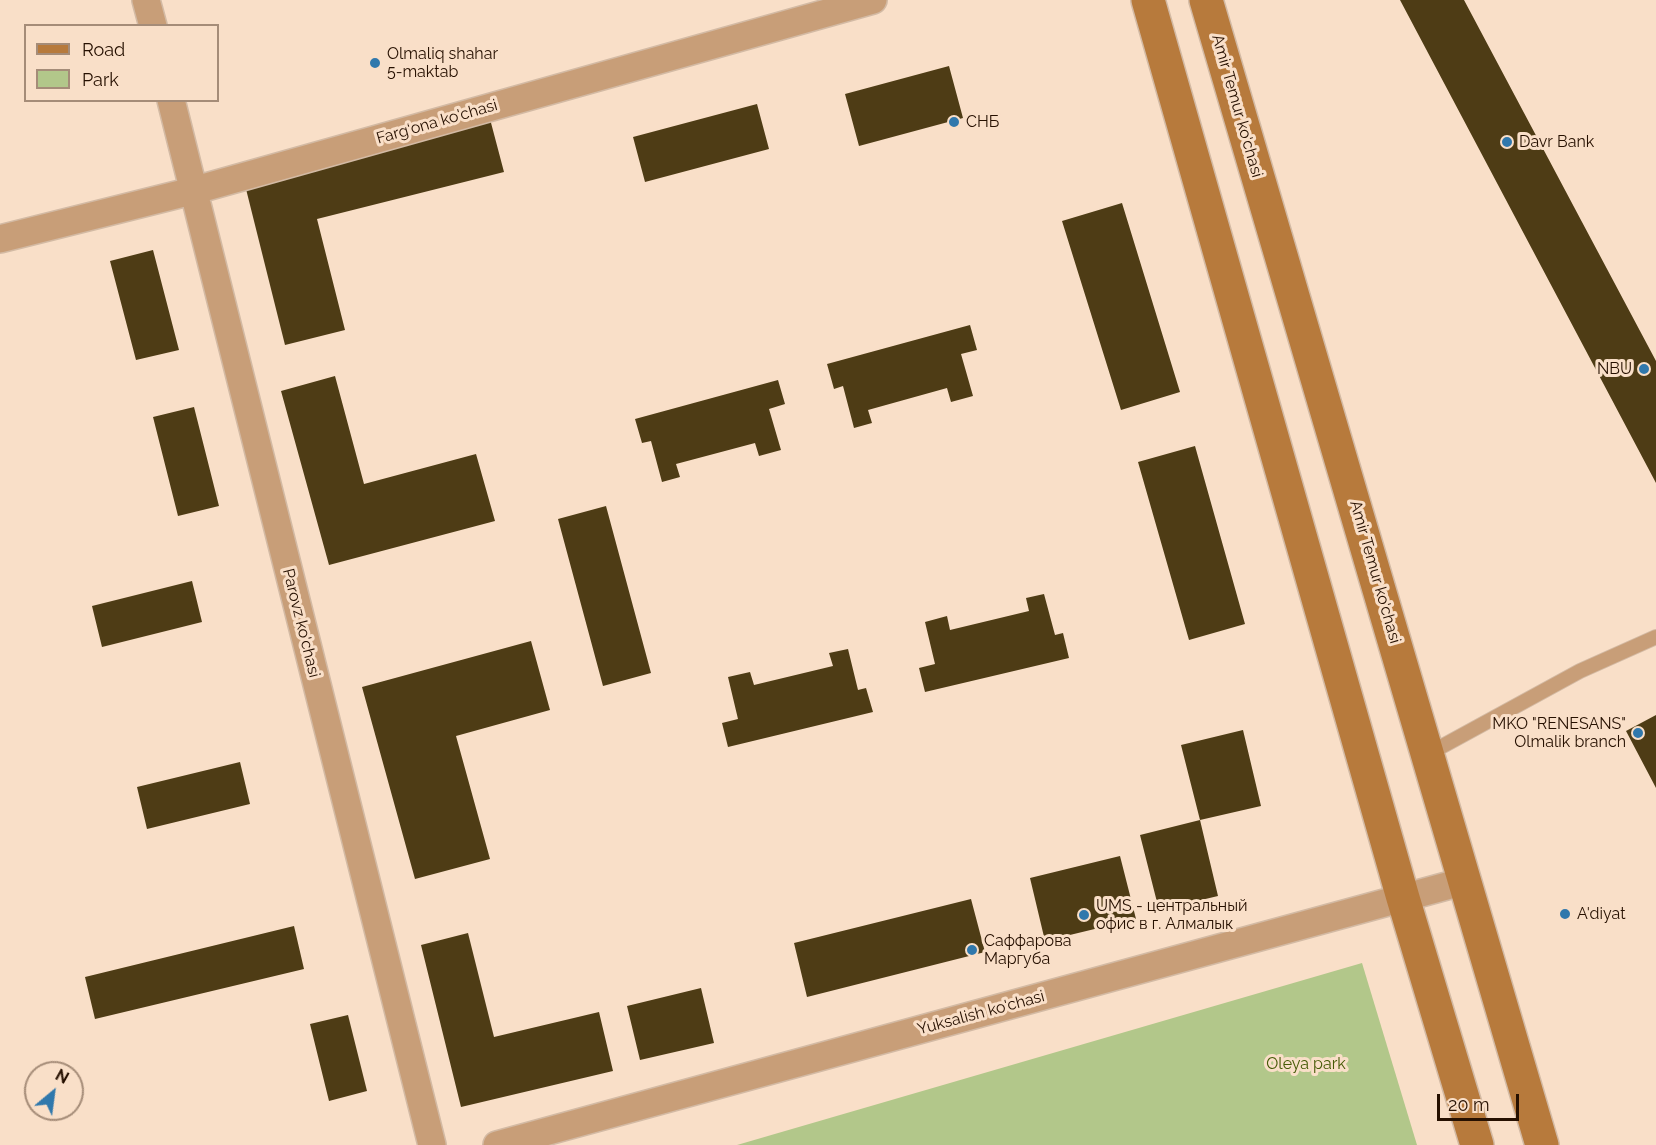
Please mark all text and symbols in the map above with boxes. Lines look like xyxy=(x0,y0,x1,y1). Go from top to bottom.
legend xyxy=(24,24,219,102)
street label: Amir Temur ko'chasi xyxy=(1207,32,1267,180)
text: Road xyxy=(82,39,125,60)
place label: Olmaliq shahar 5-maktab xyxy=(387,44,498,82)
marker: Olmaliq shahar 5-maktab xyxy=(368,56,382,70)
text: Park xyxy=(82,69,119,90)
street label: Farg‘ona ko'chasi xyxy=(374,96,500,148)
place label: СНБ xyxy=(966,112,999,132)
marker: СНБ xyxy=(947,115,961,129)
place label: Davr Bank xyxy=(1519,132,1594,152)
marker: Davr Bank xyxy=(1500,135,1514,149)
place label: NBU xyxy=(1597,359,1632,379)
marker: NBU xyxy=(1637,362,1651,376)
street label: Amir Temur ko'chasi xyxy=(1345,498,1405,646)
street label: Parovz ko'chasi xyxy=(278,567,324,679)
place label: MKO "RENESANS" Olmalik branch xyxy=(1492,714,1626,752)
marker: MKO "RENESANS" Olmalik branch xyxy=(1631,726,1645,740)
place label: UMS - центральный офис в г. Алмалык xyxy=(1096,896,1248,934)
place label: A'diyat xyxy=(1577,904,1626,924)
marker: A'diyat xyxy=(1558,907,1572,921)
marker: UMS - центральный офис в г. Алмалык xyxy=(1077,908,1091,922)
place label: Саффарова Маргуба xyxy=(984,931,1071,969)
marker: Саффарова Маргуба xyxy=(965,943,979,957)
street label: Yuksalish ko'chasi xyxy=(915,987,1047,1039)
park label: Oleya park xyxy=(1266,1054,1346,1074)
north arrow xyxy=(24,1061,84,1121)
text: N xyxy=(52,1065,72,1088)
scale bar xyxy=(1440,1082,1522,1120)
text: 20 m xyxy=(1448,1094,1490,1115)

